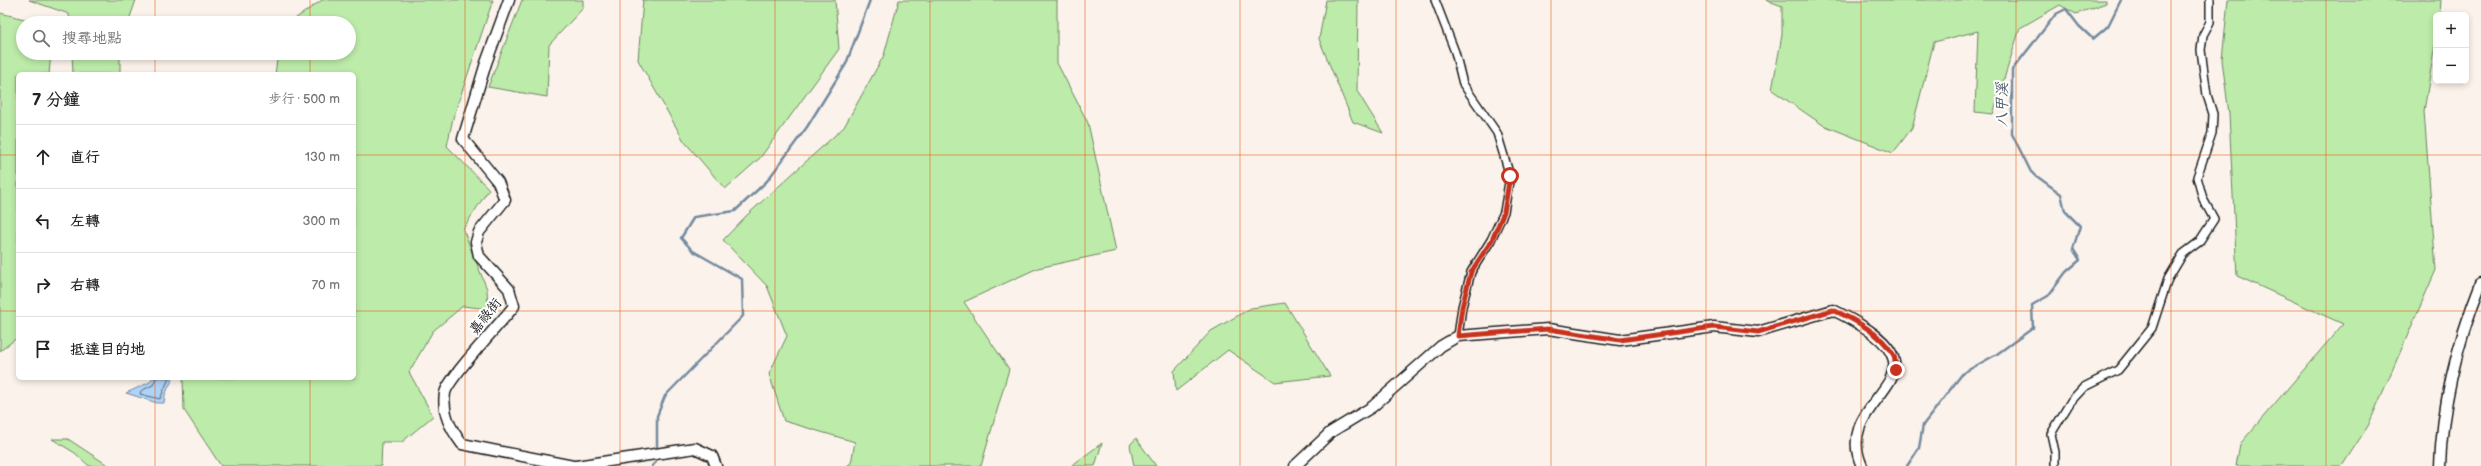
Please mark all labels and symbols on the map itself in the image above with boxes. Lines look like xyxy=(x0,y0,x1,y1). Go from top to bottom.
water label: 八甲溪 xyxy=(1993,82,2012,128)
route start xyxy=(1501,167,1519,185)
street label: 嘉祿街 xyxy=(466,295,505,338)
route end xyxy=(1887,361,1905,379)

